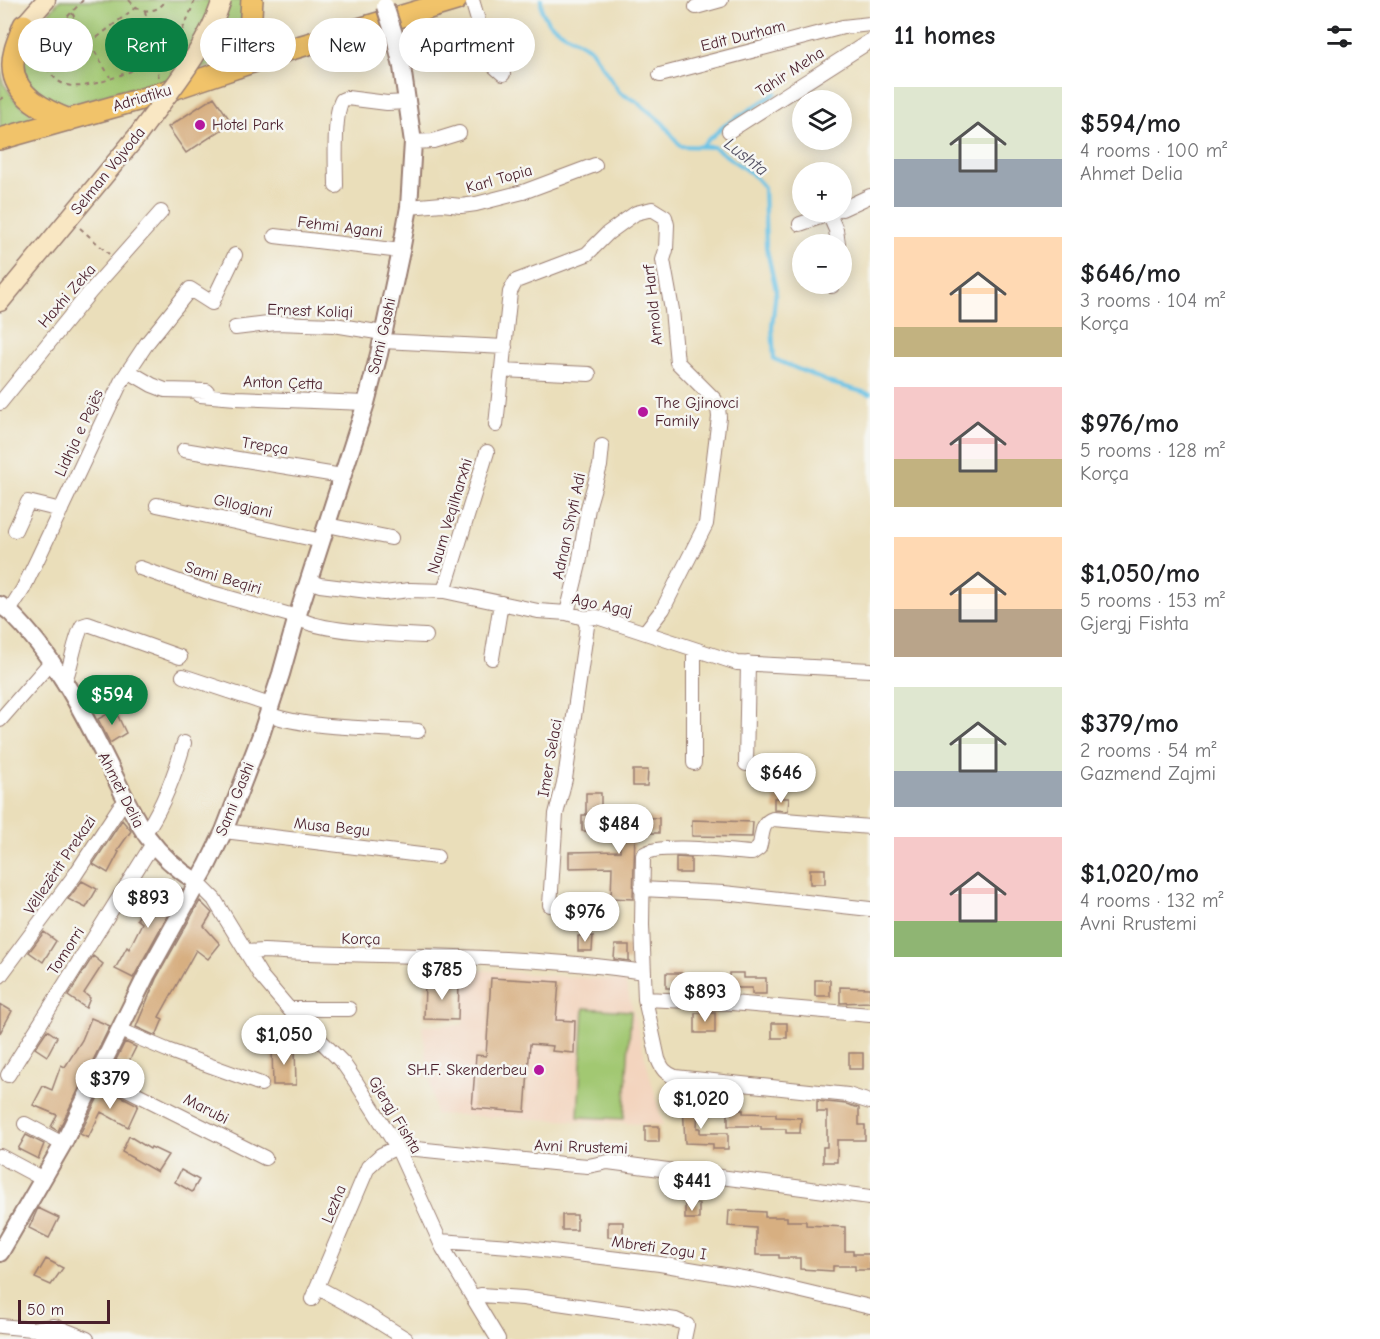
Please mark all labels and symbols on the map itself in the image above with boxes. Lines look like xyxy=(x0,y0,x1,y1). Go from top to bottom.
street label: Edit Durham xyxy=(699,17,787,55)
street label: Tahir Meha xyxy=(753,43,827,101)
street label: Adriatiku xyxy=(111,81,173,115)
place label: Hotel Park xyxy=(212,116,284,134)
marker: Hotel Park xyxy=(193,118,207,132)
street label: Selman Vojvoda xyxy=(67,124,149,218)
water label: Lushta xyxy=(720,133,772,181)
street label: Karl Topia xyxy=(464,161,534,197)
street label: Fehmi Agani xyxy=(296,213,384,241)
street label: Haxhi Zeka xyxy=(35,261,99,331)
street label: Arnold Harf xyxy=(640,262,666,346)
street label: Sami Gashi xyxy=(364,296,400,376)
street label: Ernest Koliqi xyxy=(267,301,353,321)
street label: Anton Çetta xyxy=(243,373,323,393)
street label: Lidhja e Pejës xyxy=(51,386,107,479)
place label: The Gjinovci Family xyxy=(655,394,739,430)
marker: The Gjinovci Family xyxy=(636,405,650,419)
street label: Trepça xyxy=(240,433,290,459)
street label: Naum Veqilharxhi xyxy=(424,456,476,576)
street label: Adnan Shyti Adi xyxy=(549,471,589,581)
street label: Gllogjani xyxy=(212,490,274,522)
street label: Sami Beqiri xyxy=(183,558,263,598)
street label: Ago Agaj xyxy=(570,590,634,620)
pin: $594 xyxy=(76,675,148,726)
street label: Imer Selaci xyxy=(534,717,566,799)
street label: Ahmet Delia xyxy=(94,749,148,831)
pin: $646 xyxy=(745,753,817,804)
street label: Sami Gashi xyxy=(212,760,258,838)
pin: $484 xyxy=(583,804,655,855)
street label: Vëllezërit Prekazi xyxy=(20,812,100,918)
street label: Musa Begu xyxy=(293,814,371,840)
pin: $893 xyxy=(112,878,184,929)
pin: $976 xyxy=(549,892,621,943)
street label: Tomorri xyxy=(44,924,88,978)
street label: Korça xyxy=(341,930,381,948)
pin: $785 xyxy=(406,950,478,1001)
pin: $893 xyxy=(669,972,741,1023)
pin: $1,050 xyxy=(235,1015,333,1066)
pin: $379 xyxy=(74,1059,146,1110)
place label: SH.F. Skenderbeu xyxy=(407,1061,527,1079)
marker: SH.F. Skenderbeu xyxy=(532,1063,546,1077)
street label: Gjergj Fishta xyxy=(365,1073,425,1157)
pin: $1,020 xyxy=(652,1079,750,1130)
street label: Marubi xyxy=(180,1090,232,1128)
street label: Avni Rrustemi xyxy=(534,1136,628,1158)
pin: $441 xyxy=(656,1161,728,1212)
street label: Lezha xyxy=(318,1182,350,1226)
street label: Mbreti Zogu I xyxy=(610,1232,708,1264)
scale bar xyxy=(18,1297,110,1324)

